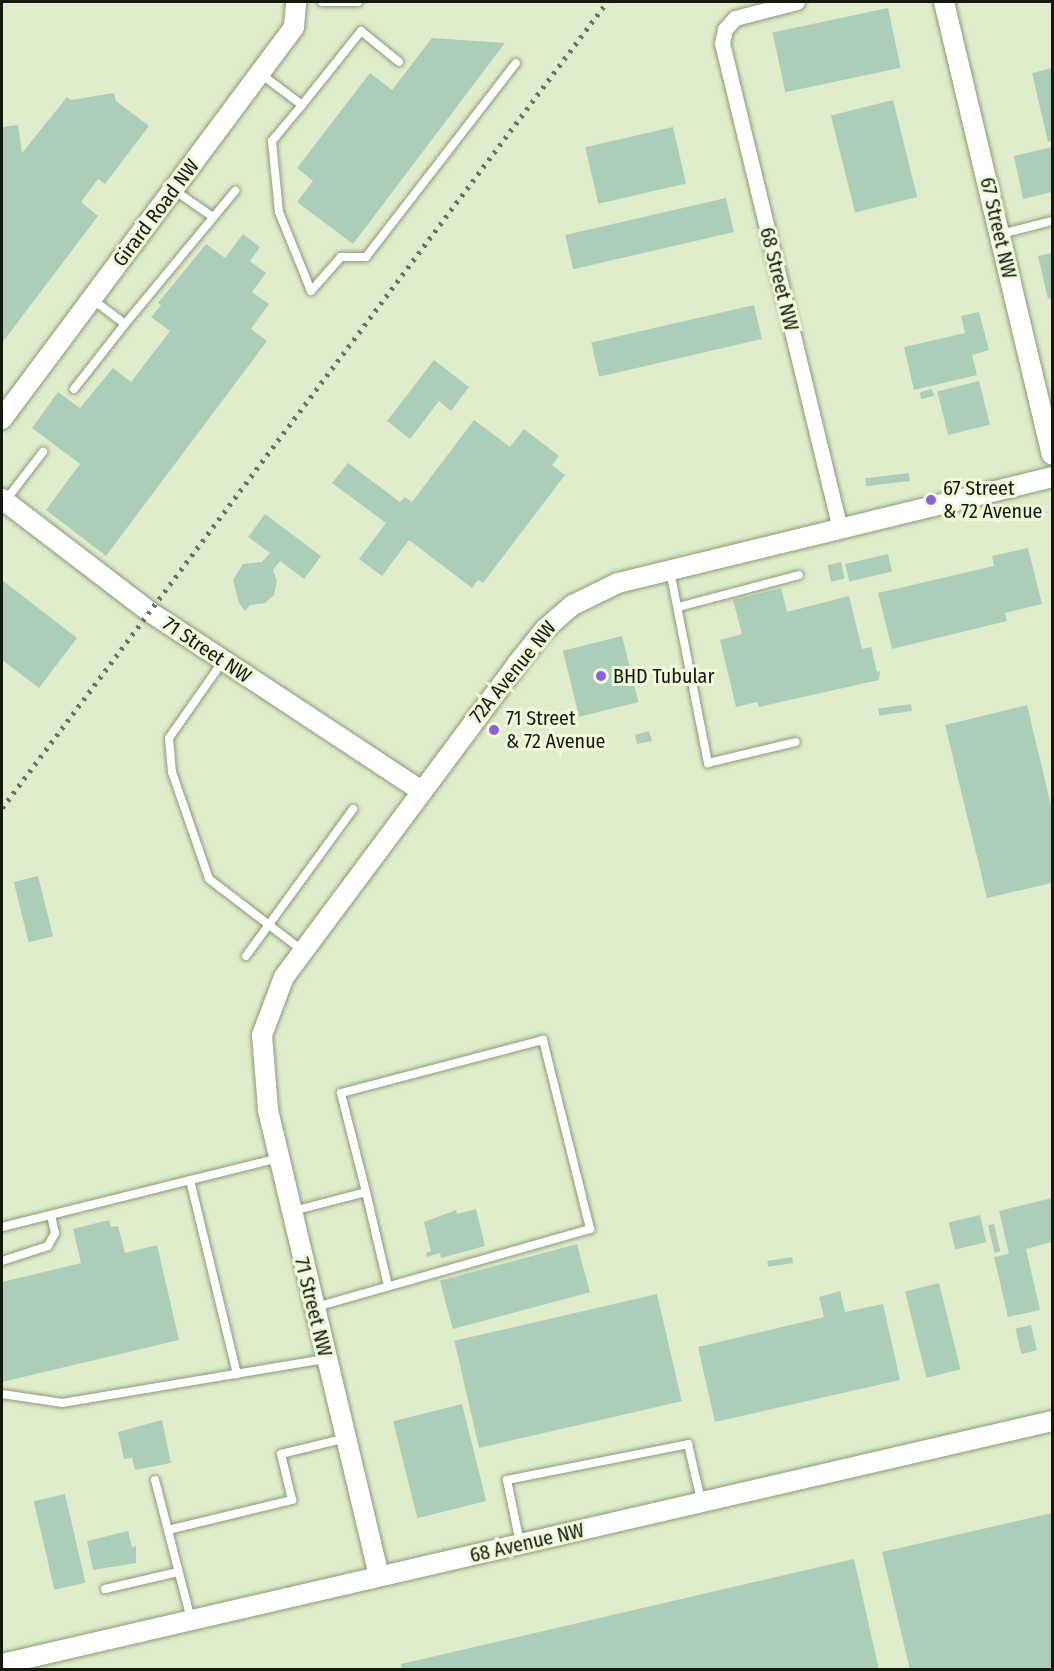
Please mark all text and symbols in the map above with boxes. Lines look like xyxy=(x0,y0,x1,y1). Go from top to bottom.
street label: Girard Road NW xyxy=(108,155,204,271)
street label: 67 Street NW xyxy=(975,175,1021,281)
street label: 68 Street NW xyxy=(755,225,803,333)
place label: 67 Street & 72 Avenue xyxy=(943,476,1042,523)
marker: 67 Street & 72 Avenue xyxy=(924,493,938,507)
street label: 71 Street NW xyxy=(158,612,256,688)
street label: 72A Avenue NW xyxy=(465,616,561,728)
place label: BHD Tubular xyxy=(613,664,714,688)
marker: BHD Tubular xyxy=(594,669,608,683)
place label: 71 Street & 72 Avenue xyxy=(506,706,605,753)
marker: 71 Street & 72 Avenue xyxy=(487,723,501,737)
street label: 71 Street NW xyxy=(289,1255,337,1359)
street label: 68 Avenue NW xyxy=(468,1518,586,1568)

